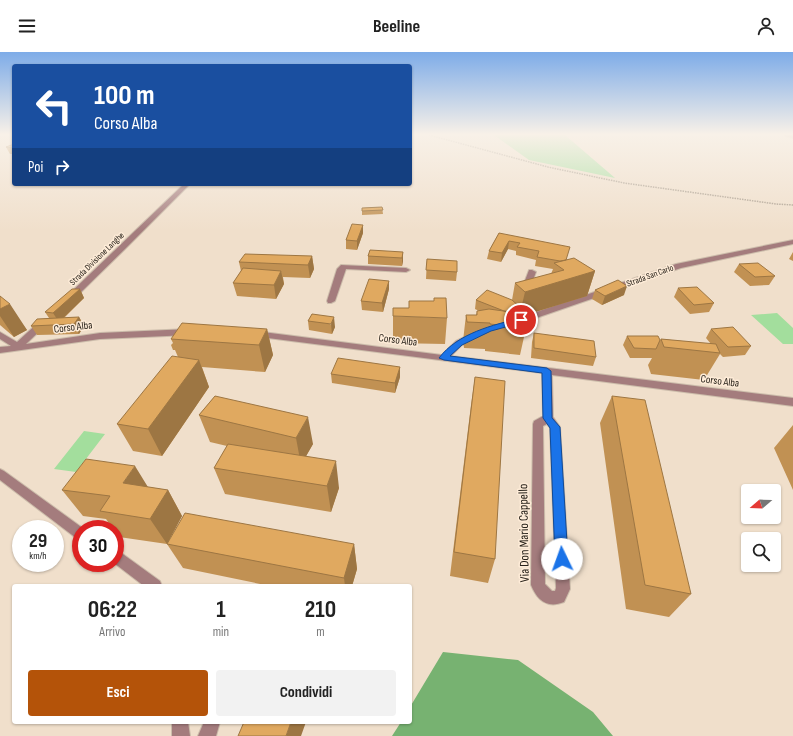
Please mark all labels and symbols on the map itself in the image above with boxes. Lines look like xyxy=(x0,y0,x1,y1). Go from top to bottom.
street label: Strada Divisione Langhe xyxy=(67,230,127,288)
street label: Strada San Carlo xyxy=(625,262,675,290)
pin xyxy=(504,303,538,337)
street label: Corso Alba xyxy=(53,318,93,336)
street label: Corso Alba xyxy=(378,331,418,349)
street label: Corso Alba xyxy=(700,372,740,390)
street label: Via Don Mario Cappello xyxy=(515,484,533,582)
north arrow xyxy=(741,484,781,524)
speed limit sign: 30 xyxy=(72,520,124,572)
position arrow xyxy=(541,538,583,580)

